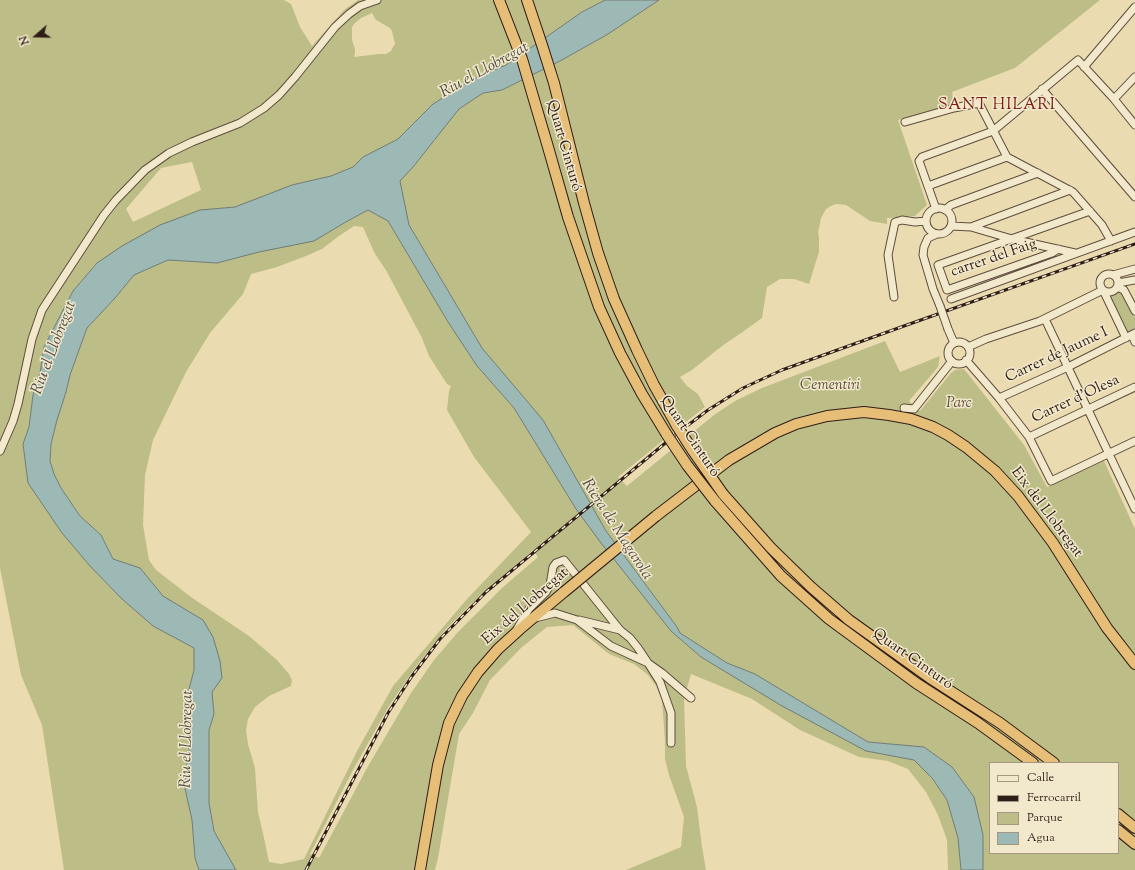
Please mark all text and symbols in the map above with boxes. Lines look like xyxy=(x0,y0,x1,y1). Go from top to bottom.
north arrow xyxy=(16,16,56,56)
text: N xyxy=(16,33,34,47)
water label: Riu el Llobregat xyxy=(437,39,533,103)
district label: SANT HILARI xyxy=(938,96,1056,116)
street label: Quart Cinturó xyxy=(541,98,585,194)
street label: carrer del Faig xyxy=(949,236,1039,282)
water label: Riu el Llobregat xyxy=(28,299,82,397)
street label: Carrer de Jaume I xyxy=(1003,324,1111,388)
street label: Carrer d'Olesa xyxy=(1029,372,1123,428)
park label: Cementiri xyxy=(800,377,860,395)
street label: Quart Cinturó xyxy=(655,393,723,481)
park label: Parc xyxy=(946,395,972,413)
street label: Eix del Llobregat xyxy=(1006,464,1086,562)
water label: Riera de Magarola xyxy=(576,476,656,584)
street label: Eix del Llobregat xyxy=(479,565,573,649)
street label: Quart Cinturó xyxy=(868,626,956,694)
water label: Riu el Llobregat xyxy=(178,690,198,788)
legend xyxy=(989,762,1119,854)
text: Calle xyxy=(1027,769,1054,787)
text: Ferrocarril xyxy=(1027,789,1081,807)
text: Parque xyxy=(1027,809,1063,827)
text: Agua xyxy=(1027,829,1055,847)

